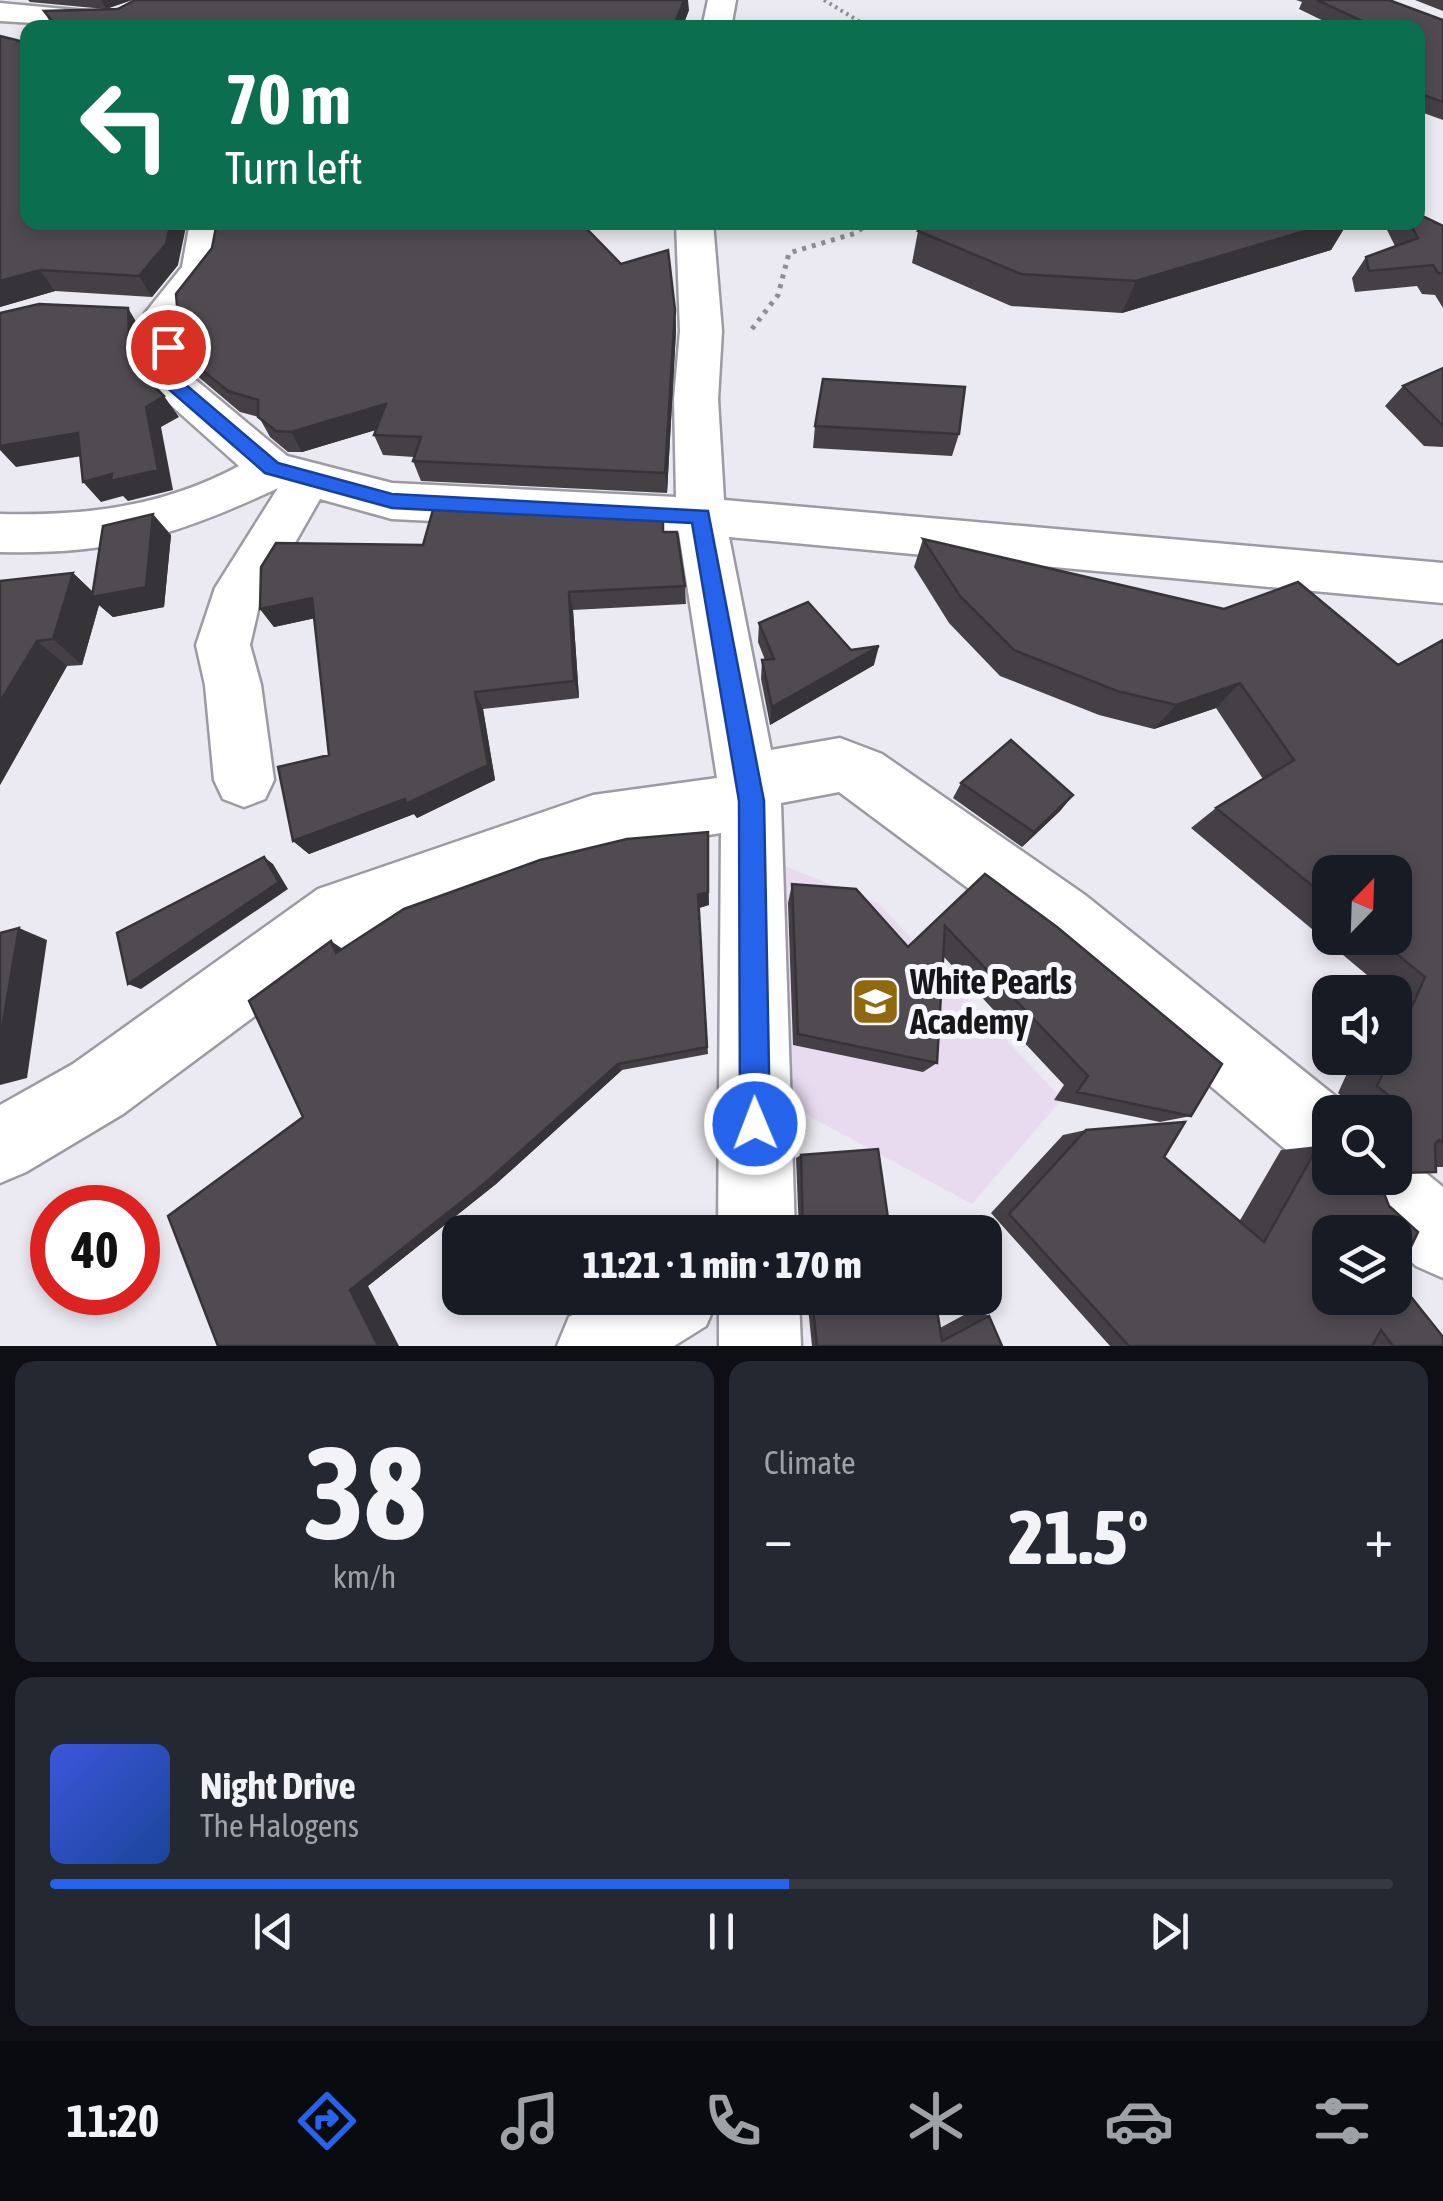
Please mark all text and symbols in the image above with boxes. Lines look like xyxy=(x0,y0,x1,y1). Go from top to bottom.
text: 70 m xyxy=(225,59,351,139)
icon: left xyxy=(60,60,190,190)
text: Turn left xyxy=(225,142,363,194)
pin xyxy=(126,305,211,390)
icon: arrive xyxy=(141,320,196,375)
north arrow xyxy=(1312,855,1412,955)
map controls xyxy=(1312,855,1412,1315)
place label: White Pearls Academy xyxy=(909,961,1072,1041)
school or university icon: White Pearls Academy xyxy=(849,975,901,1027)
button: sound xyxy=(1312,975,1412,1075)
position arrow xyxy=(703,1072,807,1176)
button: search xyxy=(1312,1095,1412,1195)
speed limit sign: 40 xyxy=(30,1185,160,1315)
button: layers xyxy=(1312,1215,1412,1315)
text: 11:21 · 1 min · 170 m xyxy=(582,1243,862,1286)
text: 38 xyxy=(303,1418,426,1567)
text: Climate xyxy=(764,1444,856,1481)
text: 21.5° xyxy=(1009,1494,1148,1580)
text: − xyxy=(764,1506,793,1569)
text: + xyxy=(1364,1506,1393,1569)
text: km/h xyxy=(333,1558,396,1595)
text: Night Drive xyxy=(200,1764,356,1807)
text: The Halogens xyxy=(200,1807,359,1844)
icon: previous xyxy=(246,1904,301,1959)
icon: pause xyxy=(694,1904,749,1959)
icon: next xyxy=(1142,1904,1197,1959)
icon: directions xyxy=(292,2086,362,2156)
icon: music xyxy=(495,2086,565,2156)
icon: phone xyxy=(698,2086,768,2156)
icon: climate xyxy=(901,2086,971,2156)
icon: car xyxy=(1104,2086,1174,2156)
icon: filters xyxy=(1307,2086,1377,2156)
text: 11:20 xyxy=(66,2095,159,2147)

